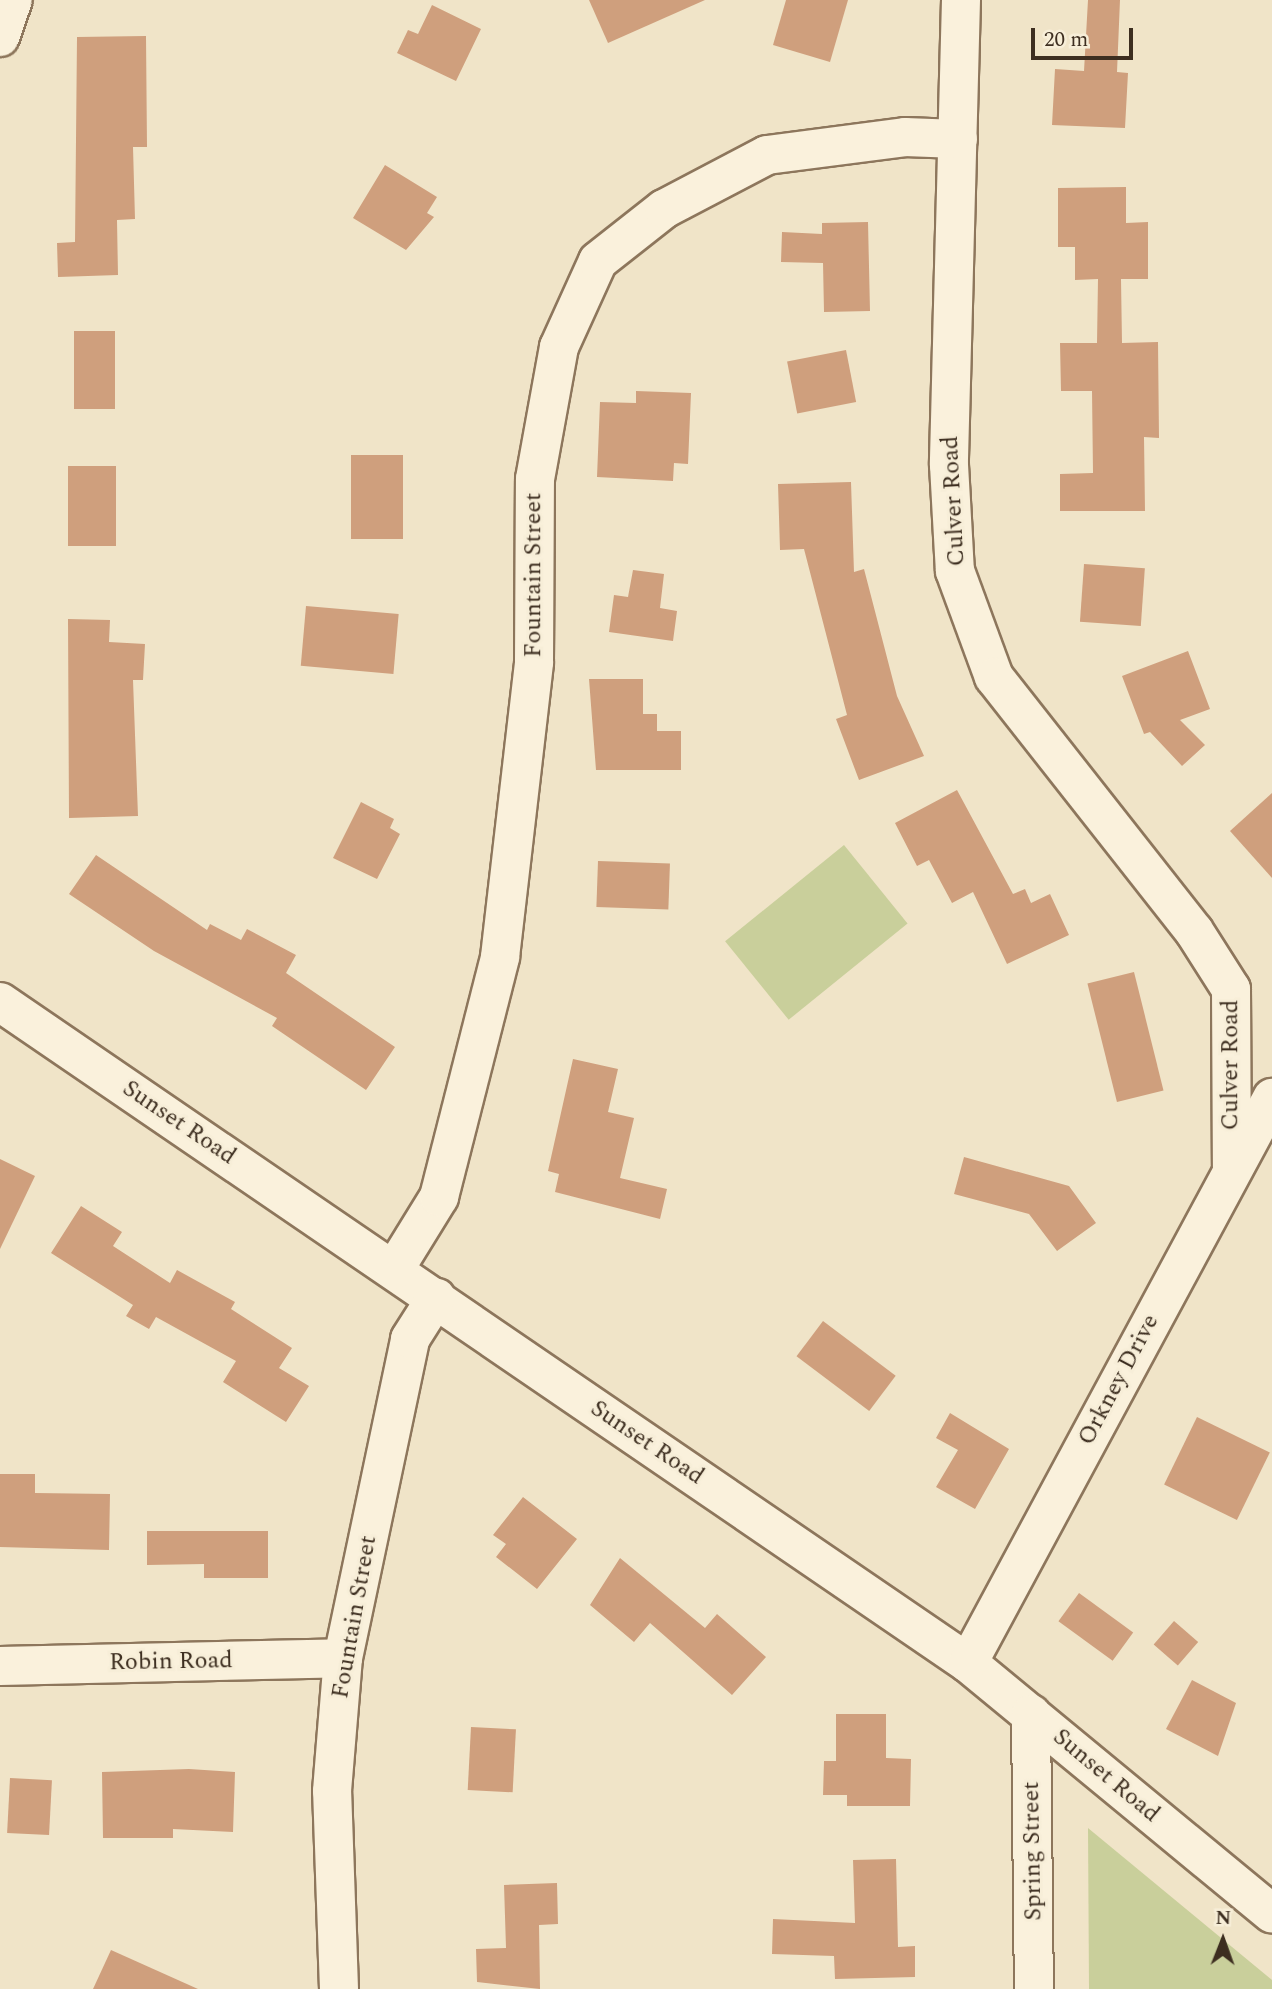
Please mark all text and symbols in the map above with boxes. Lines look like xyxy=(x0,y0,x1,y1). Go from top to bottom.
scale bar xyxy=(1034,14,1136,58)
text: 20 m xyxy=(1044,24,1088,56)
street label: Culver Road xyxy=(936,435,972,567)
street label: Fountain Street xyxy=(520,492,548,658)
street label: Culver Road xyxy=(1217,1000,1245,1130)
street label: Sunset Road xyxy=(117,1075,241,1171)
street label: Orkney Drive xyxy=(1072,1310,1166,1450)
street label: Sunset Road xyxy=(585,1395,709,1491)
street label: Fountain Street xyxy=(326,1533,384,1701)
street label: Robin Road xyxy=(109,1647,233,1677)
street label: Sunset Road xyxy=(1047,1723,1165,1829)
street label: Spring Street xyxy=(1017,1781,1049,1921)
text: N xyxy=(1215,1904,1231,1933)
north arrow xyxy=(1188,1905,1258,1975)

